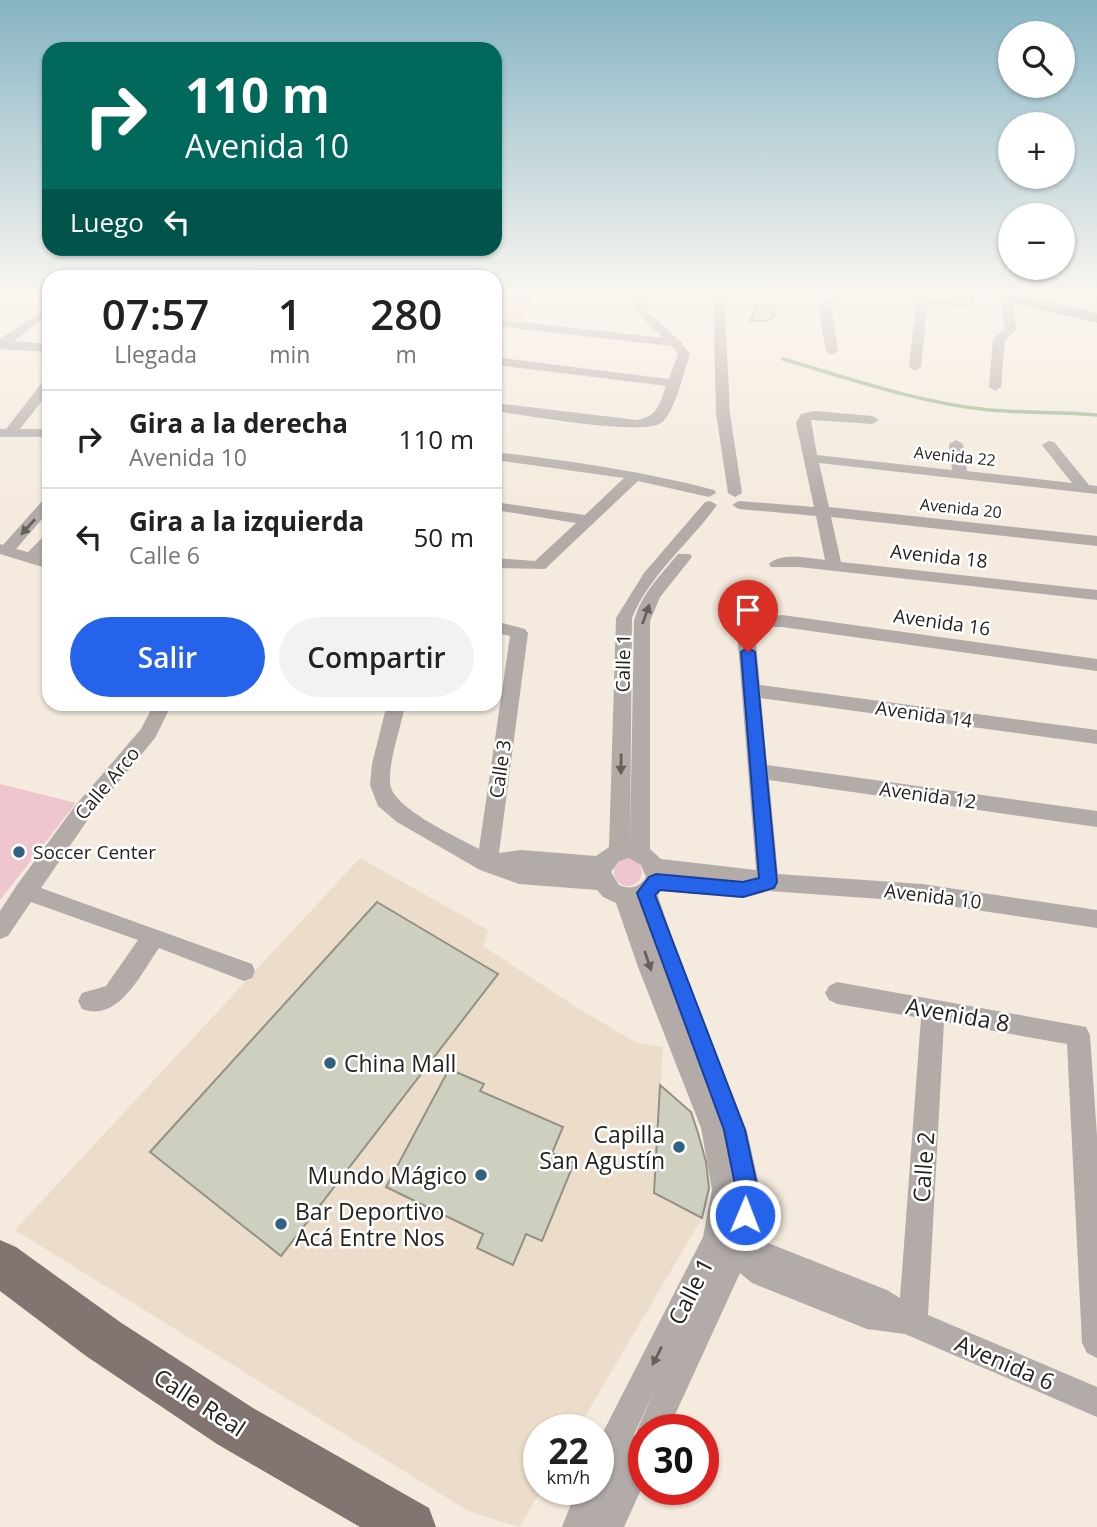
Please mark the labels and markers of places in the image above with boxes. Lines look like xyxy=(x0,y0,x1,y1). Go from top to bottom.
pin xyxy=(718,580,778,652)
place label: Soccer Center xyxy=(33,839,156,865)
marker: Soccer Center xyxy=(11,844,27,860)
place label: China Mall xyxy=(344,1047,456,1079)
marker: China Mall xyxy=(322,1055,338,1071)
place label: Capilla San Agustín xyxy=(539,1118,665,1176)
marker: Capilla San Agustín xyxy=(671,1139,687,1155)
place label: Mundo Mágico xyxy=(308,1159,467,1191)
marker: Mundo Mágico xyxy=(473,1167,489,1183)
place label: Bar Deportivo Acá Entre Nos xyxy=(295,1195,445,1253)
marker: Bar Deportivo Acá Entre Nos xyxy=(273,1216,289,1232)

